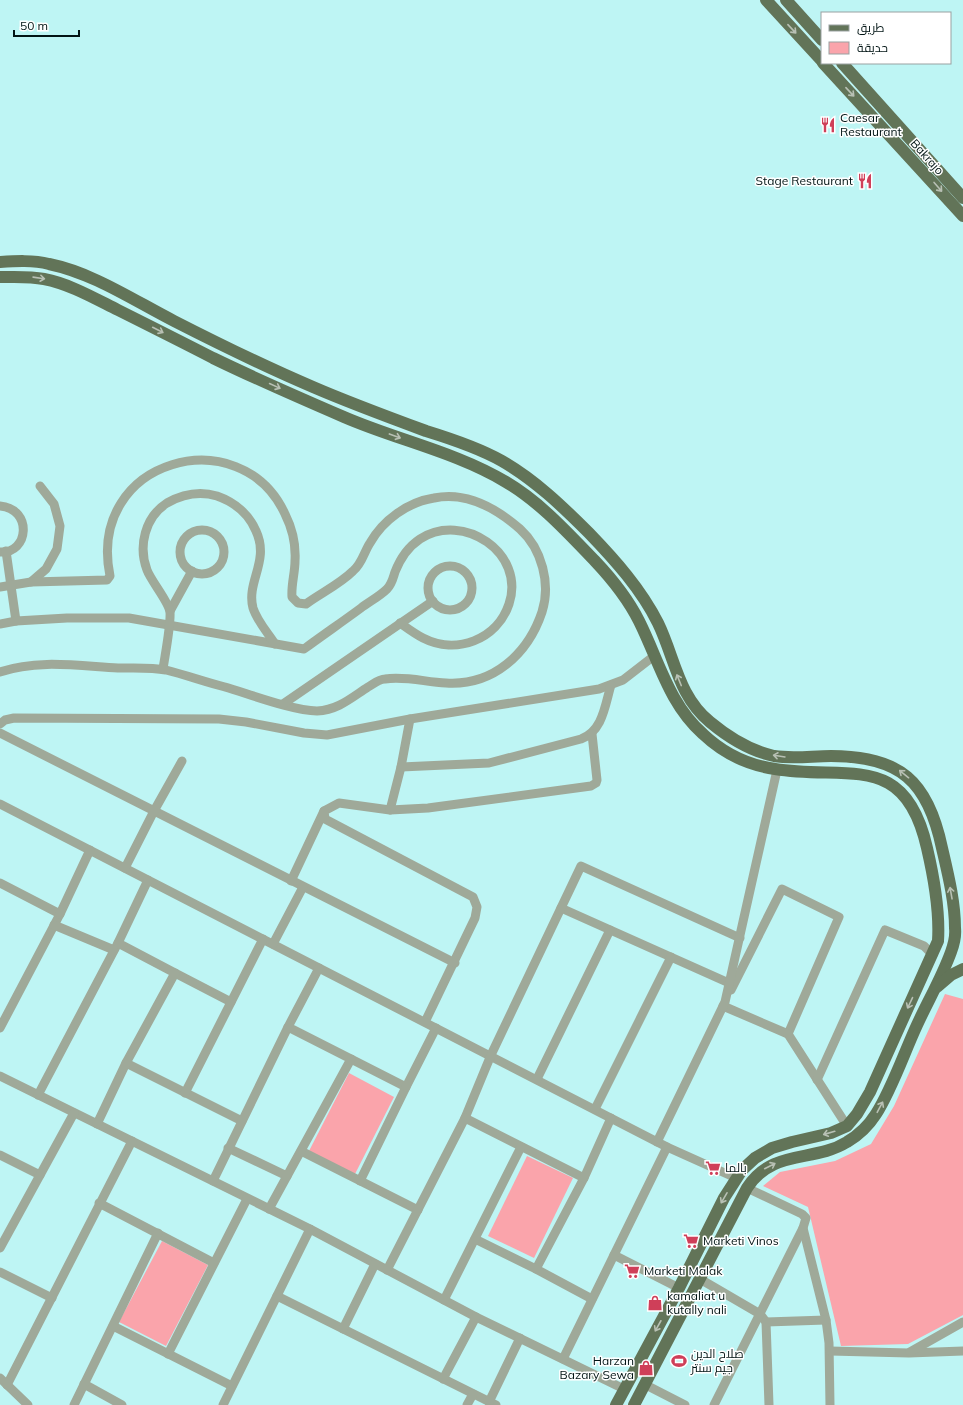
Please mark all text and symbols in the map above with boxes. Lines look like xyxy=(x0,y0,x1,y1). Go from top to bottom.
scale bar xyxy=(14,12,79,38)
legend xyxy=(821,12,951,64)
text: 50 m xyxy=(20,18,48,33)
text: طريق xyxy=(857,20,885,35)
one-way arrow xyxy=(787,24,796,34)
text: حديقة xyxy=(857,40,888,55)
one-way arrow xyxy=(845,86,854,96)
place label: Caesar Restaurant xyxy=(840,110,902,139)
restaurant icon: Caesar Restaurant xyxy=(819,116,837,134)
street label: Bakrajo xyxy=(907,136,947,178)
restaurant icon: Stage Restaurant xyxy=(856,172,874,190)
place label: Stage Restaurant xyxy=(756,173,853,188)
one-way arrow xyxy=(933,182,942,192)
one-way arrow xyxy=(32,274,45,282)
one-way arrow xyxy=(151,326,163,334)
one-way arrow xyxy=(268,383,280,391)
one-way arrow xyxy=(388,432,400,440)
one-way arrow xyxy=(675,674,683,686)
one-way arrow xyxy=(772,752,785,760)
one-way arrow xyxy=(899,770,910,779)
one-way arrow xyxy=(946,887,954,900)
one-way arrow xyxy=(906,997,913,1009)
one-way arrow xyxy=(876,1101,884,1113)
one-way arrow xyxy=(823,1130,836,1137)
supermarket icon: بالما xyxy=(704,1159,722,1177)
place label: بالما xyxy=(725,1160,747,1175)
one-way arrow xyxy=(763,1162,775,1169)
one-way arrow xyxy=(720,1192,728,1204)
supermarket icon: Marketi Vinos xyxy=(682,1232,700,1250)
place label: Marketi Vinos xyxy=(703,1233,779,1248)
supermarket icon: Marketi Malak xyxy=(623,1262,641,1280)
place label: Marketi Malak xyxy=(644,1263,723,1278)
place label: kamaliat u kutally nali xyxy=(667,1288,727,1317)
shop icon: kamaliat u kutally nali xyxy=(646,1294,664,1312)
one-way arrow xyxy=(654,1320,662,1332)
place label: صلاح الدين جيم سنتر xyxy=(690,1346,744,1376)
sports icon: صلاح الدين جيم سنتر xyxy=(670,1352,688,1370)
place label: Harzan Bazary Sewa xyxy=(560,1353,634,1382)
shop icon: Harzan Bazary Sewa xyxy=(637,1359,655,1377)

